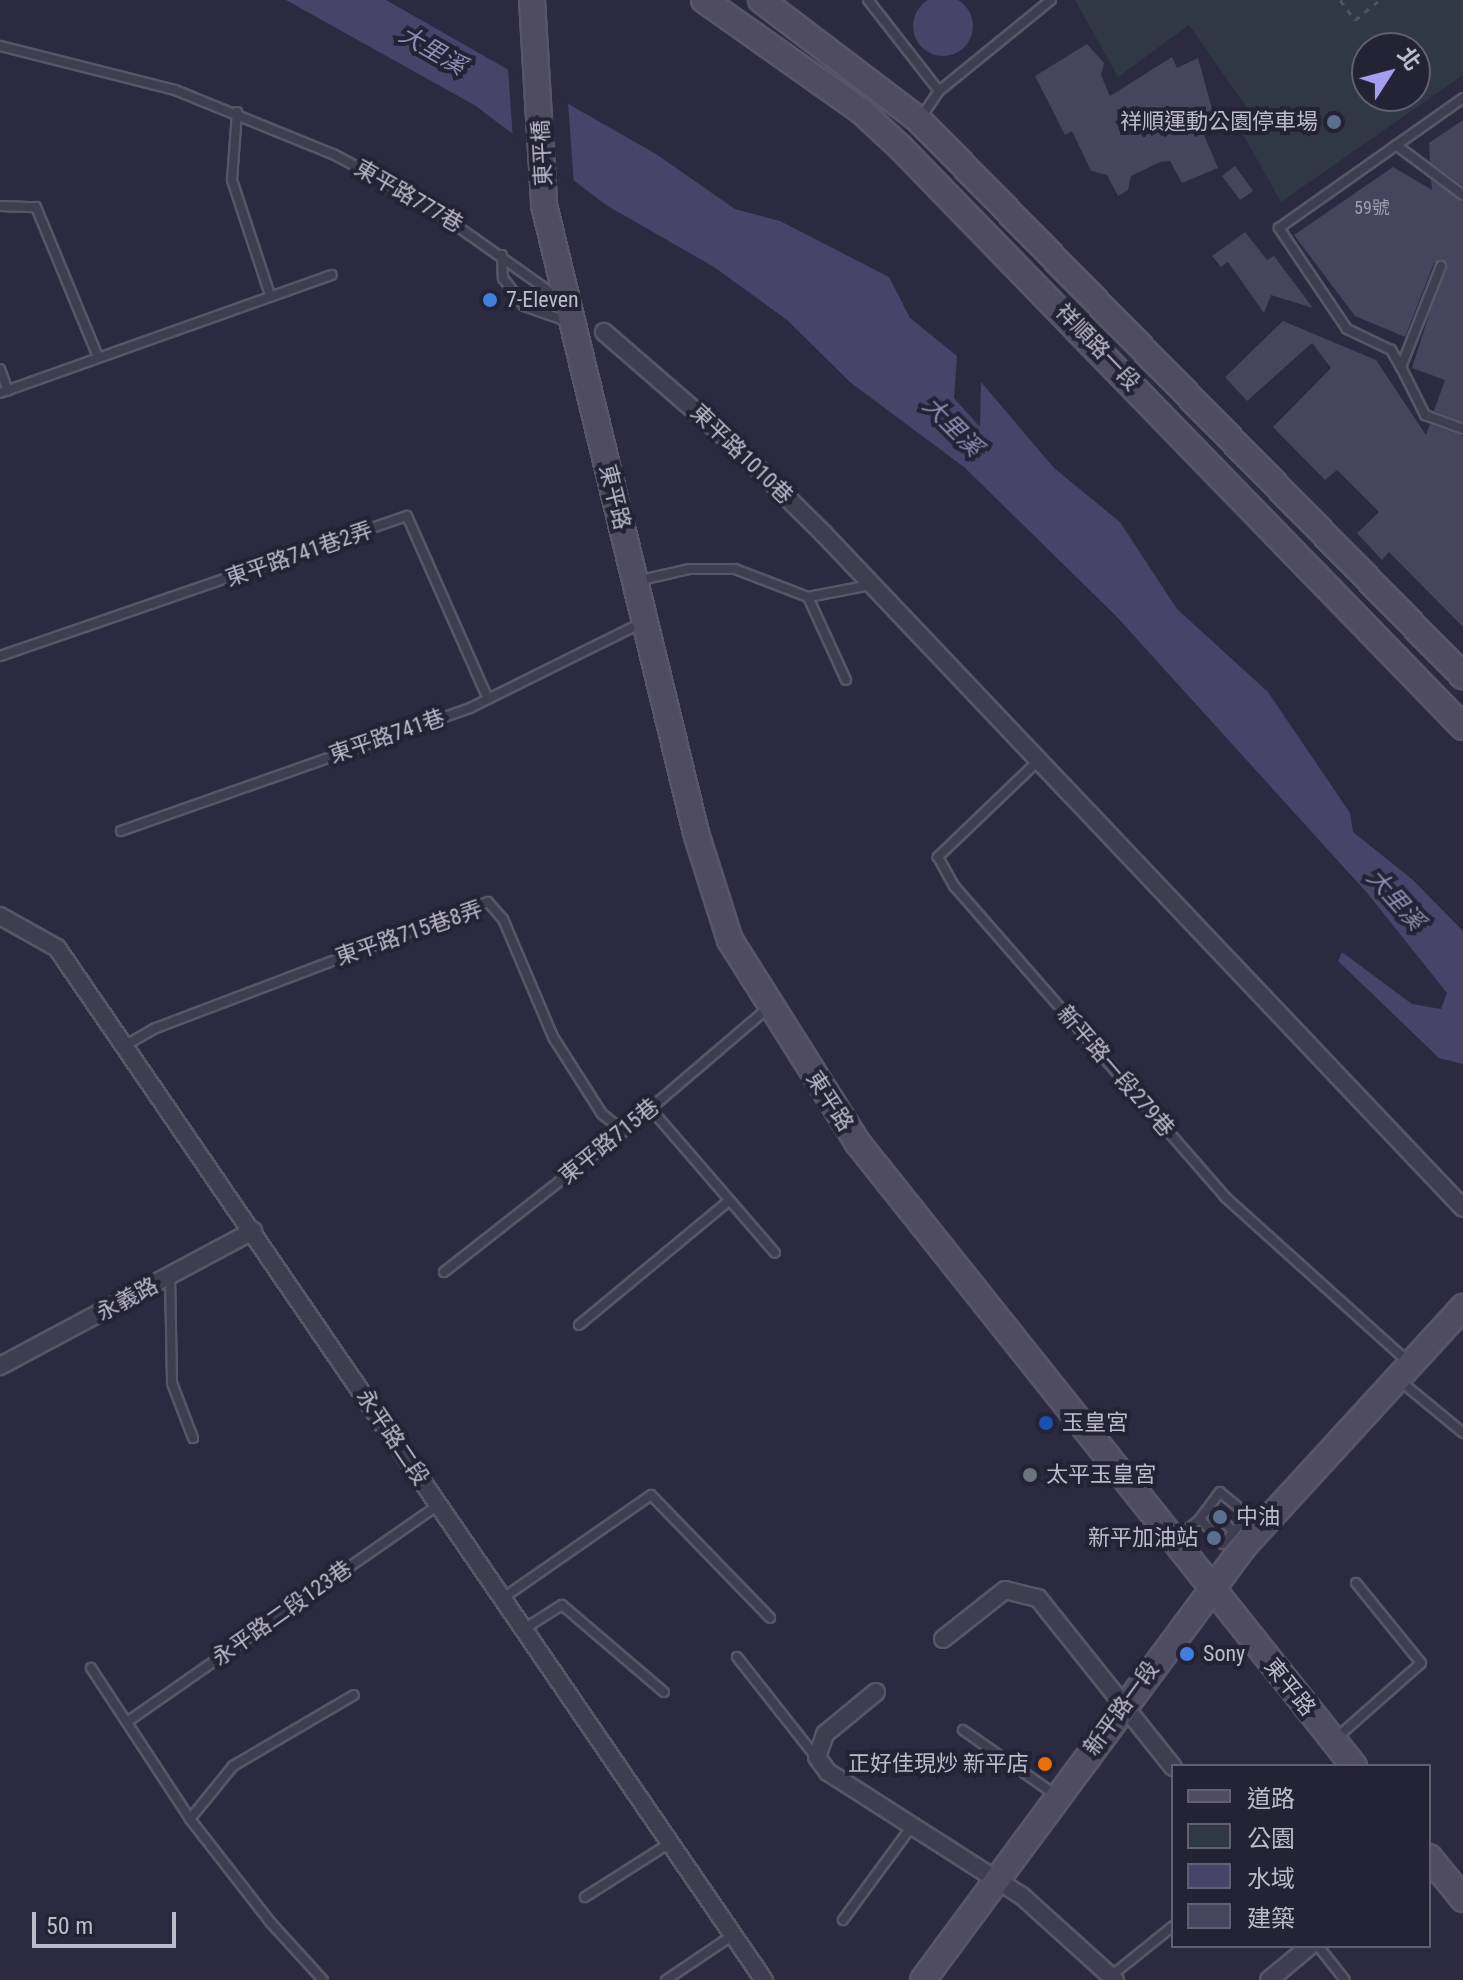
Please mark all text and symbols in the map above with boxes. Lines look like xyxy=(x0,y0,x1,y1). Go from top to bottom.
water label: 大里溪 xyxy=(394,21,470,81)
north arrow xyxy=(1351,32,1431,112)
text: 北 xyxy=(1393,43,1426,75)
place label: 祥順運動公園停車場 xyxy=(1120,109,1318,135)
marker: 祥順運動公園停車場 xyxy=(1325,113,1343,131)
street label: 東平橋 xyxy=(527,119,557,187)
street label: 東平路777巷 xyxy=(350,154,468,238)
house number: 59號 xyxy=(1354,197,1390,219)
place label: 7-Eleven xyxy=(506,287,579,313)
marker: 7-Eleven xyxy=(481,291,499,309)
street label: 祥順路一段 xyxy=(1050,298,1146,396)
water label: 大里溪 xyxy=(916,391,988,463)
street label: 東平路1010巷 xyxy=(686,399,798,509)
street label: 東平路 xyxy=(594,462,636,532)
street label: 東平路741巷2弄 xyxy=(222,517,376,591)
street label: 東平路741巷 xyxy=(326,704,448,768)
water label: 大里溪 xyxy=(1360,864,1430,936)
street label: 東平路715巷8弄 xyxy=(332,896,486,970)
street label: 新平路一段279巷 xyxy=(1052,1000,1180,1142)
street label: 東平路 xyxy=(801,1066,859,1136)
street label: 東平路715巷 xyxy=(554,1093,664,1189)
street label: 永義路 xyxy=(92,1272,162,1326)
street label: 永平路二段 xyxy=(351,1384,435,1490)
place label: 玉皇宮 xyxy=(1062,1410,1128,1436)
marker: 玉皇宮 xyxy=(1037,1414,1055,1432)
place label: 太平玉皇宮 xyxy=(1046,1462,1156,1488)
marker: 太平玉皇宮 xyxy=(1021,1466,1039,1484)
place label: 中油 xyxy=(1236,1504,1280,1530)
marker: 中油 xyxy=(1211,1508,1229,1526)
place label: 新平加油站 xyxy=(1088,1525,1198,1551)
marker: 新平加油站 xyxy=(1205,1529,1223,1547)
street label: 永平路二段123巷 xyxy=(207,1555,357,1671)
place label: Sony xyxy=(1203,1641,1245,1667)
marker: Sony xyxy=(1178,1645,1196,1663)
street label: 東平路 xyxy=(1259,1653,1321,1721)
street label: 新平路一段 xyxy=(1078,1656,1164,1760)
place label: 正好佳現炒 新平店 xyxy=(848,1751,1029,1777)
marker: 正好佳現炒 新平店 xyxy=(1036,1755,1054,1773)
legend xyxy=(1171,1764,1431,1948)
text: 道路 xyxy=(1247,1785,1295,1813)
text: 公園 xyxy=(1247,1825,1295,1853)
text: 水域 xyxy=(1247,1865,1295,1893)
scale bar xyxy=(36,1896,180,1946)
text: 建築 xyxy=(1247,1905,1295,1933)
text: 50 m xyxy=(46,1912,93,1940)

